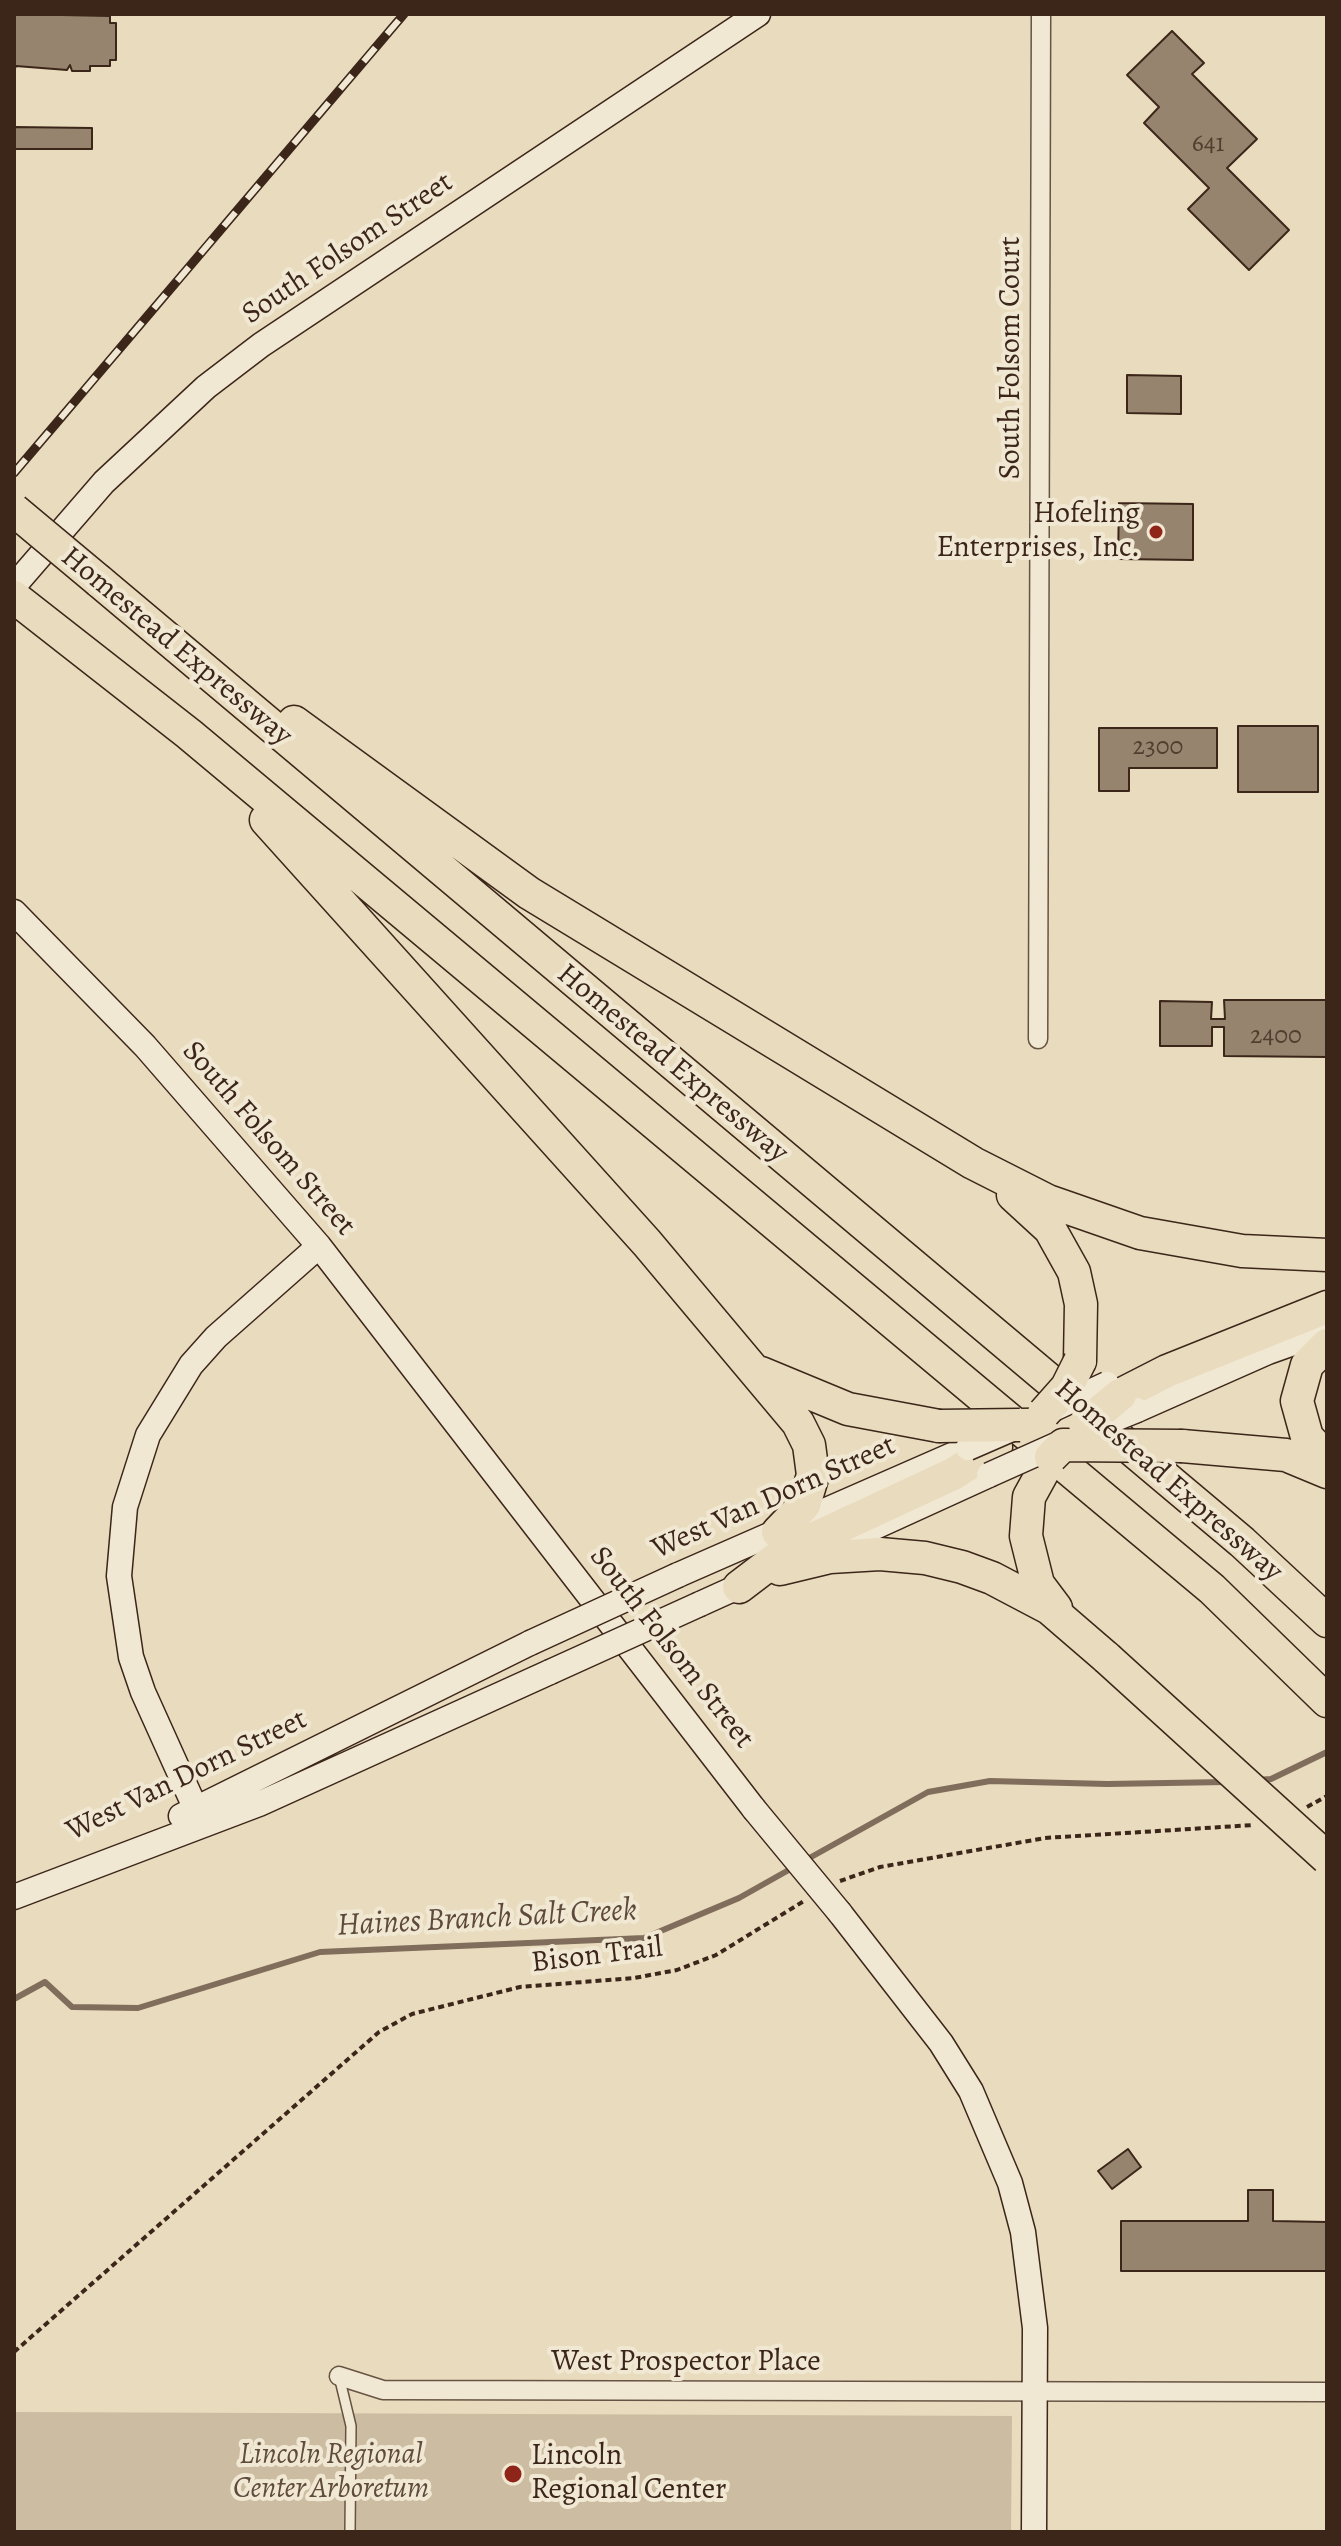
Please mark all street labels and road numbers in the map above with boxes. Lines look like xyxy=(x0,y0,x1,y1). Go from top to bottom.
street label: South Folsom Street xyxy=(236,165,460,333)
street label: South Folsom Court xyxy=(994,236,1030,480)
street label: Homestead Expressway xyxy=(53,540,299,754)
street label: Homestead Expressway xyxy=(549,957,795,1171)
street label: South Folsom Street xyxy=(174,1034,362,1244)
street label: Homestead Expressway xyxy=(1046,1372,1290,1590)
street label: West Van Dorn Street xyxy=(647,1428,901,1568)
street label: South Folsom Street xyxy=(581,1540,761,1756)
street label: West Van Dorn Street xyxy=(61,1702,313,1850)
street label: Bison Trail xyxy=(529,1930,665,1982)
street label: West Prospector Place xyxy=(551,2345,821,2381)

